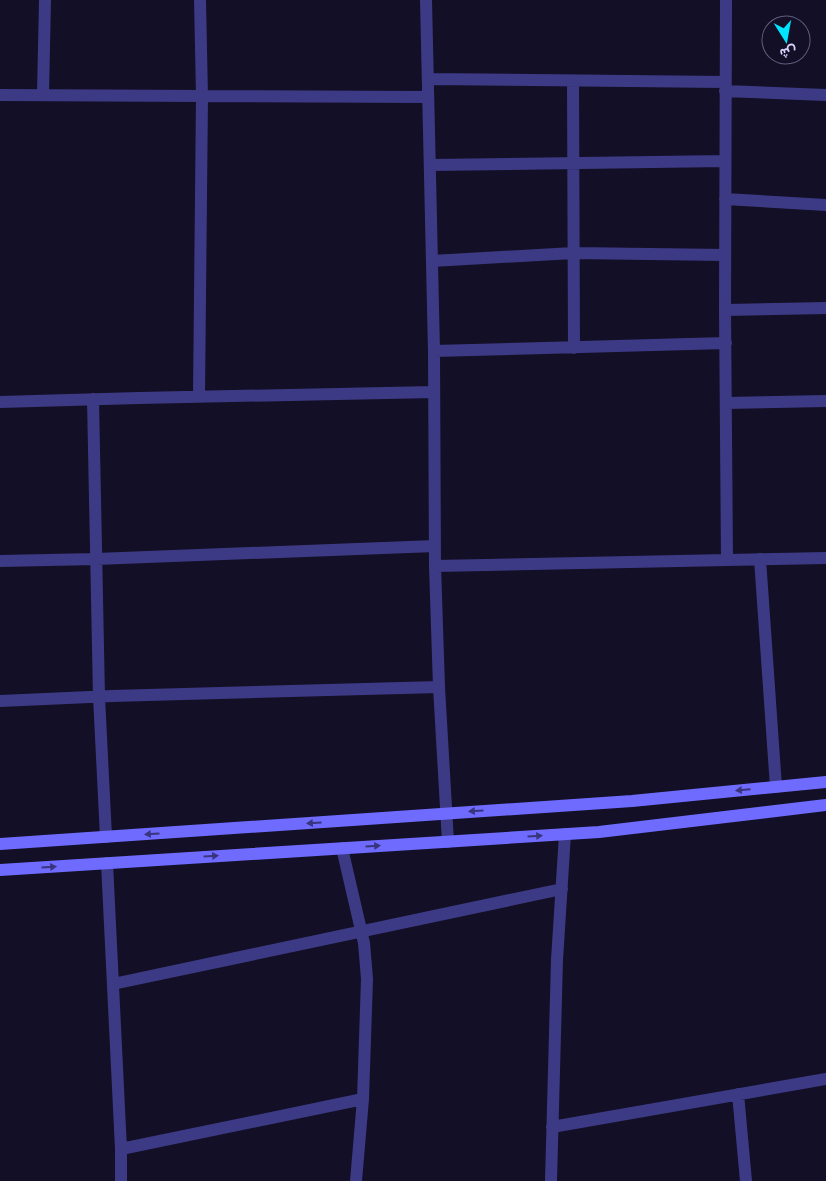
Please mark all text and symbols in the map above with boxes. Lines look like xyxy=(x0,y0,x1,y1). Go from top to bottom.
north arrow xyxy=(761,15,811,65)
text: ش xyxy=(778,42,798,62)
one-way arrow xyxy=(734,787,750,795)
one-way arrow xyxy=(468,808,484,816)
one-way arrow xyxy=(306,819,322,827)
one-way arrow xyxy=(144,831,160,839)
one-way arrow xyxy=(527,832,543,840)
one-way arrow xyxy=(365,841,381,849)
one-way arrow xyxy=(203,852,219,860)
one-way arrow xyxy=(41,862,57,870)

